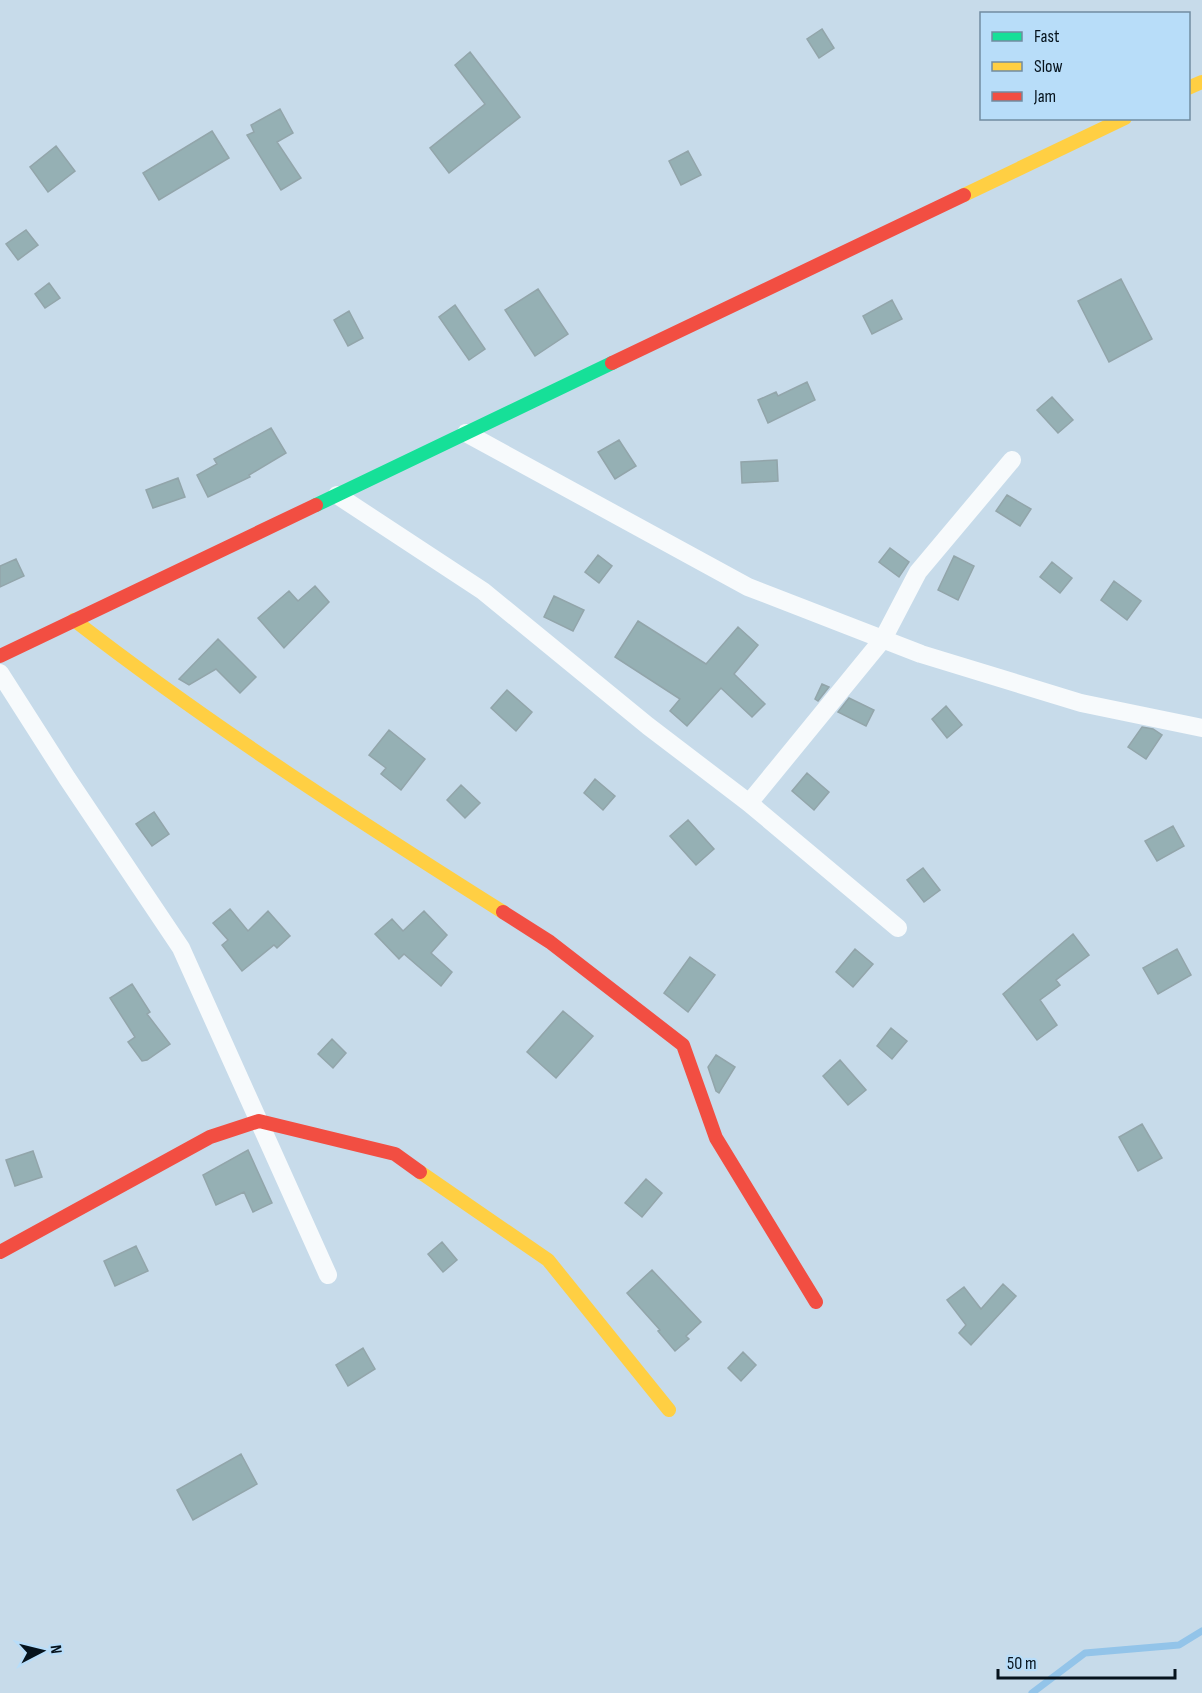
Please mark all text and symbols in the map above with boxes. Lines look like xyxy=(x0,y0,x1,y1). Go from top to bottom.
legend xyxy=(980,12,1190,120)
text: Fast xyxy=(1034,26,1060,47)
text: Slow xyxy=(1034,56,1063,77)
text: Jam xyxy=(1033,86,1056,107)
north arrow xyxy=(12,1621,72,1681)
scale bar xyxy=(998,1642,1175,1680)
text: N xyxy=(45,1644,65,1655)
text: 50 m xyxy=(1007,1653,1037,1674)

